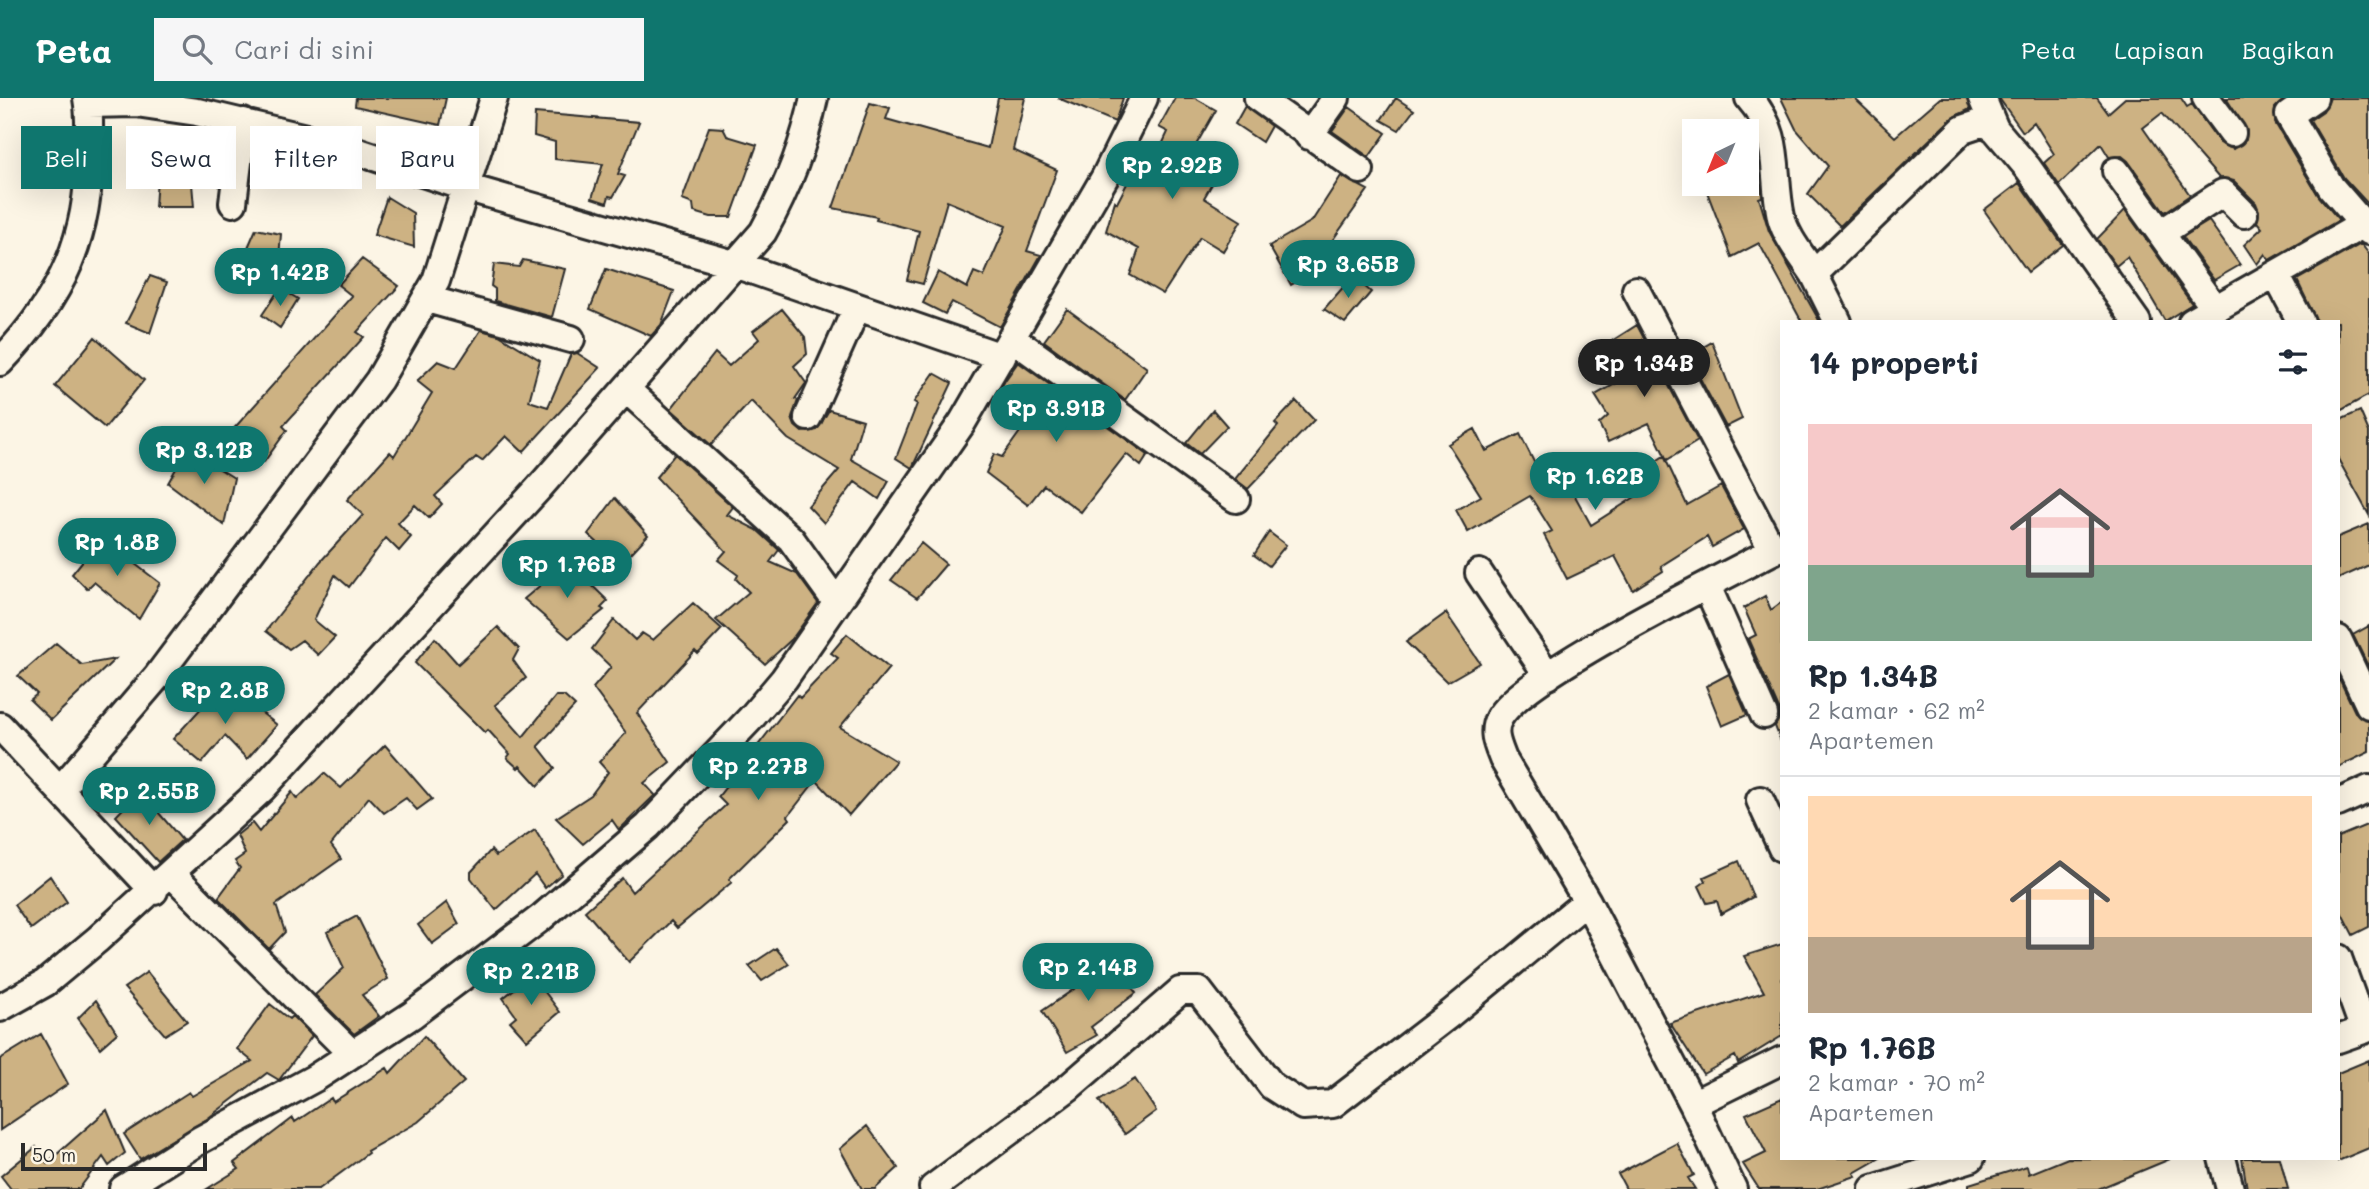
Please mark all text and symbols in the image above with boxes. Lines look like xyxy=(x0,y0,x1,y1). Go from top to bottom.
search box xyxy=(154,18,644,81)
text: Peta xyxy=(35,28,112,71)
icon: search xyxy=(178,30,216,68)
text: Cari di sini xyxy=(234,32,374,66)
text: Peta xyxy=(2021,34,2076,65)
text: Lapisan xyxy=(2114,34,2204,65)
text: Bagikan xyxy=(2242,34,2334,65)
north arrow xyxy=(1682,119,1759,196)
map controls xyxy=(1682,119,1759,196)
chip: Beli xyxy=(21,126,112,189)
chip: Sewa xyxy=(126,126,236,189)
chip: Filter xyxy=(250,126,362,189)
chip: Baru xyxy=(376,126,479,189)
pin: Rp 2.92B xyxy=(1100,141,1244,201)
text: Rp 2.92B xyxy=(1122,149,1222,179)
pin: Rp 3.65B xyxy=(1276,240,1420,300)
pin: Rp 1.42B xyxy=(208,248,352,308)
text: Rp 3.65B xyxy=(1297,248,1399,278)
text: Rp 1.42B xyxy=(231,256,329,286)
pin: Rp 1.34B xyxy=(1572,340,1716,399)
text: 14 properti xyxy=(1808,342,1980,382)
icon: filters xyxy=(2274,343,2312,381)
text: Rp 1.34B xyxy=(1594,347,1694,377)
pin: Rp 3.91B xyxy=(984,384,1128,444)
text: Rp 3.91B xyxy=(1006,392,1106,422)
pin: Rp 3.12B xyxy=(132,426,276,486)
text: Rp 3.12B xyxy=(155,434,253,464)
pin: Rp 1.62B xyxy=(1523,452,1667,512)
text: Rp 1.62B xyxy=(1546,460,1644,490)
icon: home xyxy=(1997,470,2123,596)
pin: Rp 1.8B xyxy=(52,518,182,578)
text: Rp 1.8B xyxy=(74,526,160,556)
pin: Rp 1.76B xyxy=(495,540,639,600)
text: Rp 1.76B xyxy=(518,548,616,578)
text: Rp 1.34B xyxy=(1808,655,1938,695)
pin: Rp 2.8B xyxy=(160,666,290,726)
text: Rp 2.8B xyxy=(181,674,269,704)
text: 2 kamar · 62 m² xyxy=(1808,695,1985,725)
text: Apartemen xyxy=(1808,725,1934,755)
pin: Rp 2.27B xyxy=(686,742,830,802)
text: Rp 2.27B xyxy=(708,750,808,780)
pin: Rp 2.55B xyxy=(77,768,221,827)
text: Rp 2.55B xyxy=(99,775,200,805)
icon: home xyxy=(1997,842,2123,968)
pin: Rp 2.14B xyxy=(1016,944,1160,1003)
pin: Rp 2.21B xyxy=(459,948,603,1007)
text: Rp 2.14B xyxy=(1039,951,1137,981)
text: Rp 2.21B xyxy=(482,955,580,985)
text: Rp 1.76B xyxy=(1808,1027,1936,1067)
text: 2 kamar · 70 m² xyxy=(1808,1067,1985,1097)
text: Apartemen xyxy=(1808,1097,1934,1127)
scale bar xyxy=(21,1140,206,1172)
text: 50 m xyxy=(32,1142,76,1167)

